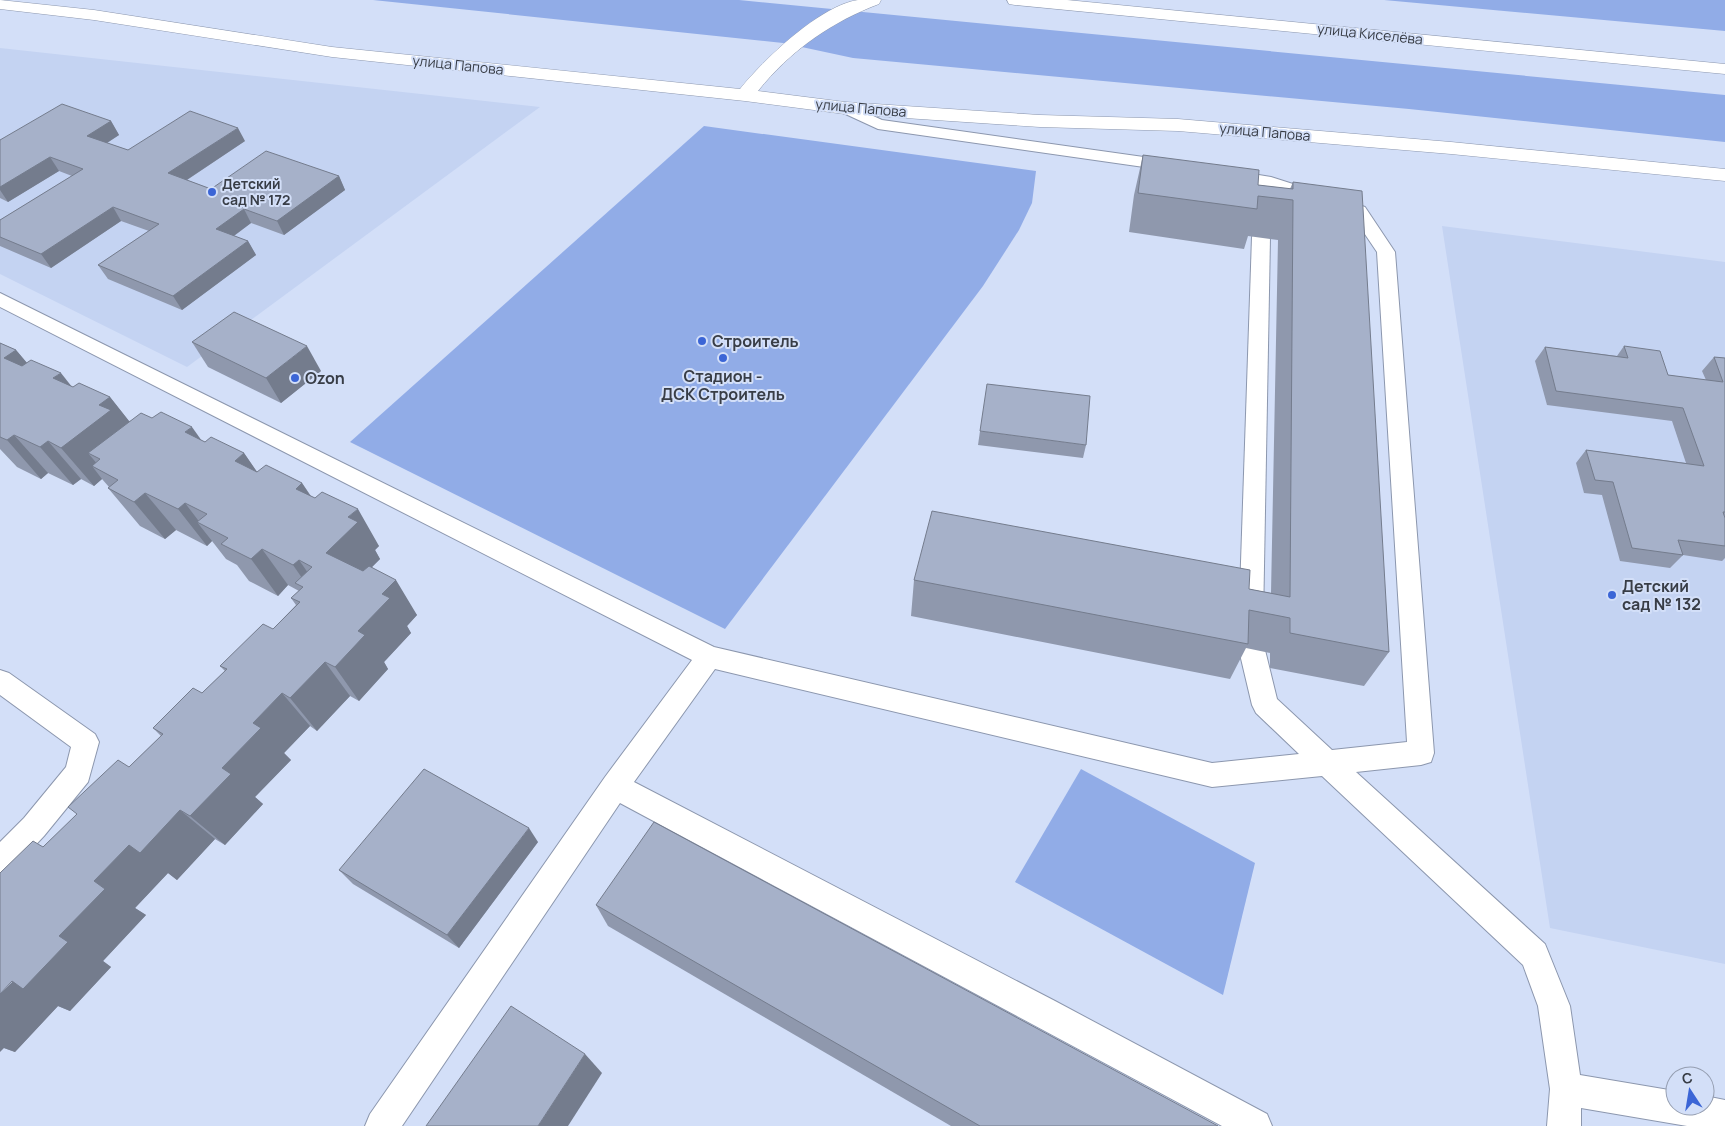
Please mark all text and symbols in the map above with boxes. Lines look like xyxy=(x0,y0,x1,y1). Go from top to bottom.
street label: улица Киселёва xyxy=(1316,19,1424,48)
street label: улица Папова xyxy=(412,50,504,79)
street label: улица Папова xyxy=(815,94,907,121)
street label: улица Папова xyxy=(1219,118,1311,145)
place label: Детский сад № 172 xyxy=(222,174,290,209)
marker: Детский сад № 172 xyxy=(206,186,218,198)
place label: Строитель xyxy=(712,330,799,352)
marker: Строитель xyxy=(696,335,708,347)
marker: Стадион - ДСК Строитель xyxy=(717,352,729,364)
place label: Стадион - ДСК Строитель xyxy=(661,365,785,405)
place label: Ozon xyxy=(305,367,345,389)
marker: Ozon xyxy=(289,372,301,384)
place label: Детский сад № 132 xyxy=(1622,575,1701,615)
marker: Детский сад № 132 xyxy=(1606,589,1618,601)
north arrow xyxy=(1665,1066,1715,1116)
text: С xyxy=(1680,1067,1694,1088)

